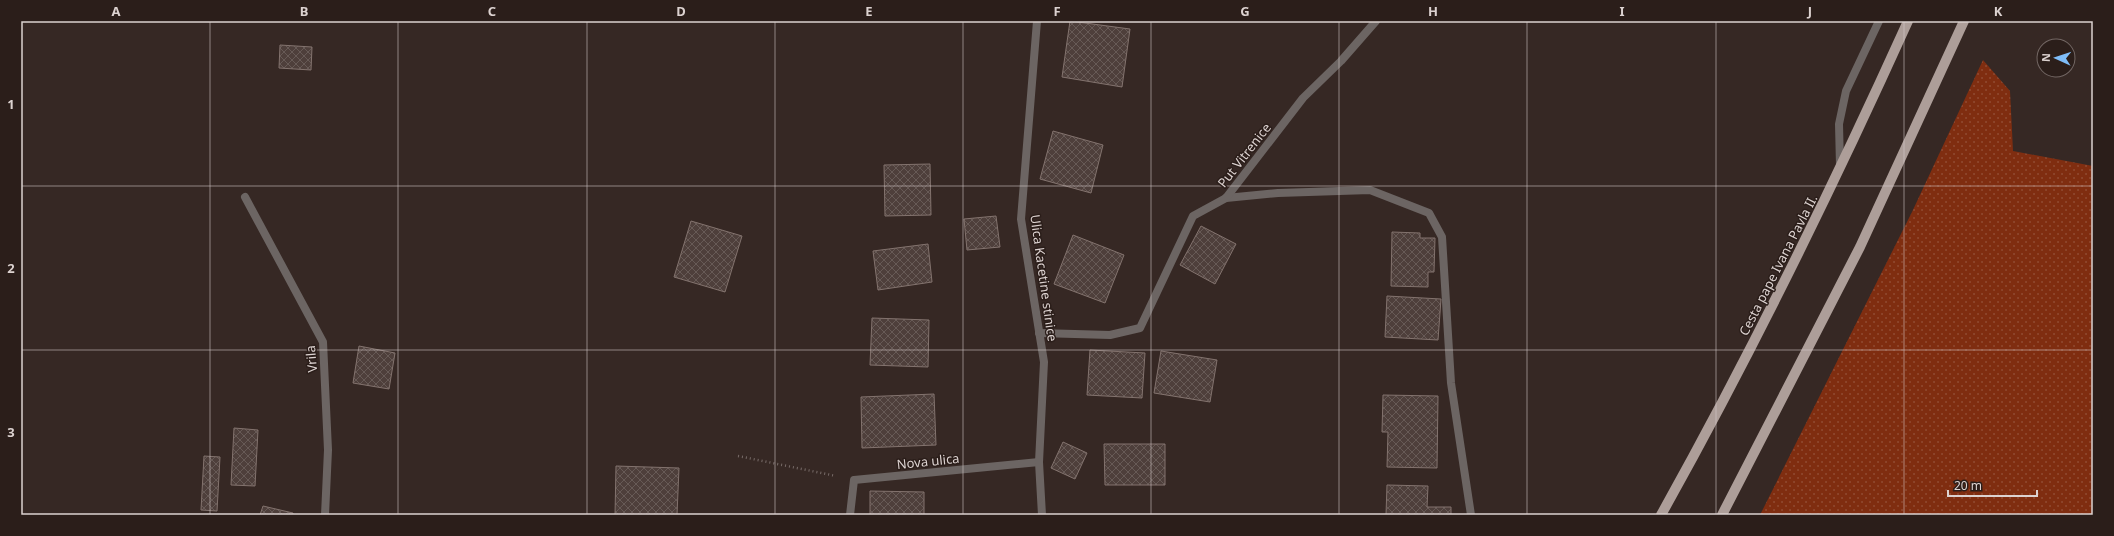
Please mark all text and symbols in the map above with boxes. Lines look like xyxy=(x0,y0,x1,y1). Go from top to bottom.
text: A xyxy=(112,2,121,20)
text: B xyxy=(300,2,308,20)
text: C xyxy=(488,2,496,20)
text: D xyxy=(676,2,686,20)
text: E xyxy=(865,2,873,20)
text: F xyxy=(1053,2,1061,20)
text: G xyxy=(1240,2,1250,20)
text: H xyxy=(1428,2,1438,20)
text: I xyxy=(1619,2,1625,20)
text: J xyxy=(1807,2,1812,20)
text: K xyxy=(1994,2,2003,20)
north arrow xyxy=(2036,38,2076,78)
text: N xyxy=(2038,53,2053,62)
text: 1 xyxy=(7,95,15,113)
street label: Put Vitrenice xyxy=(1213,119,1275,191)
street label: Cesta pape Ivana Pavla II. xyxy=(1735,191,1821,339)
street label: Ulica Kacetine stinice xyxy=(1026,213,1062,343)
text: 2 xyxy=(7,259,15,277)
street label: Vrila xyxy=(301,345,321,373)
text: 3 xyxy=(7,423,15,441)
street label: Nova ulica xyxy=(896,449,960,473)
scale bar xyxy=(1948,472,2037,498)
text: 20 m xyxy=(1954,477,1982,494)

